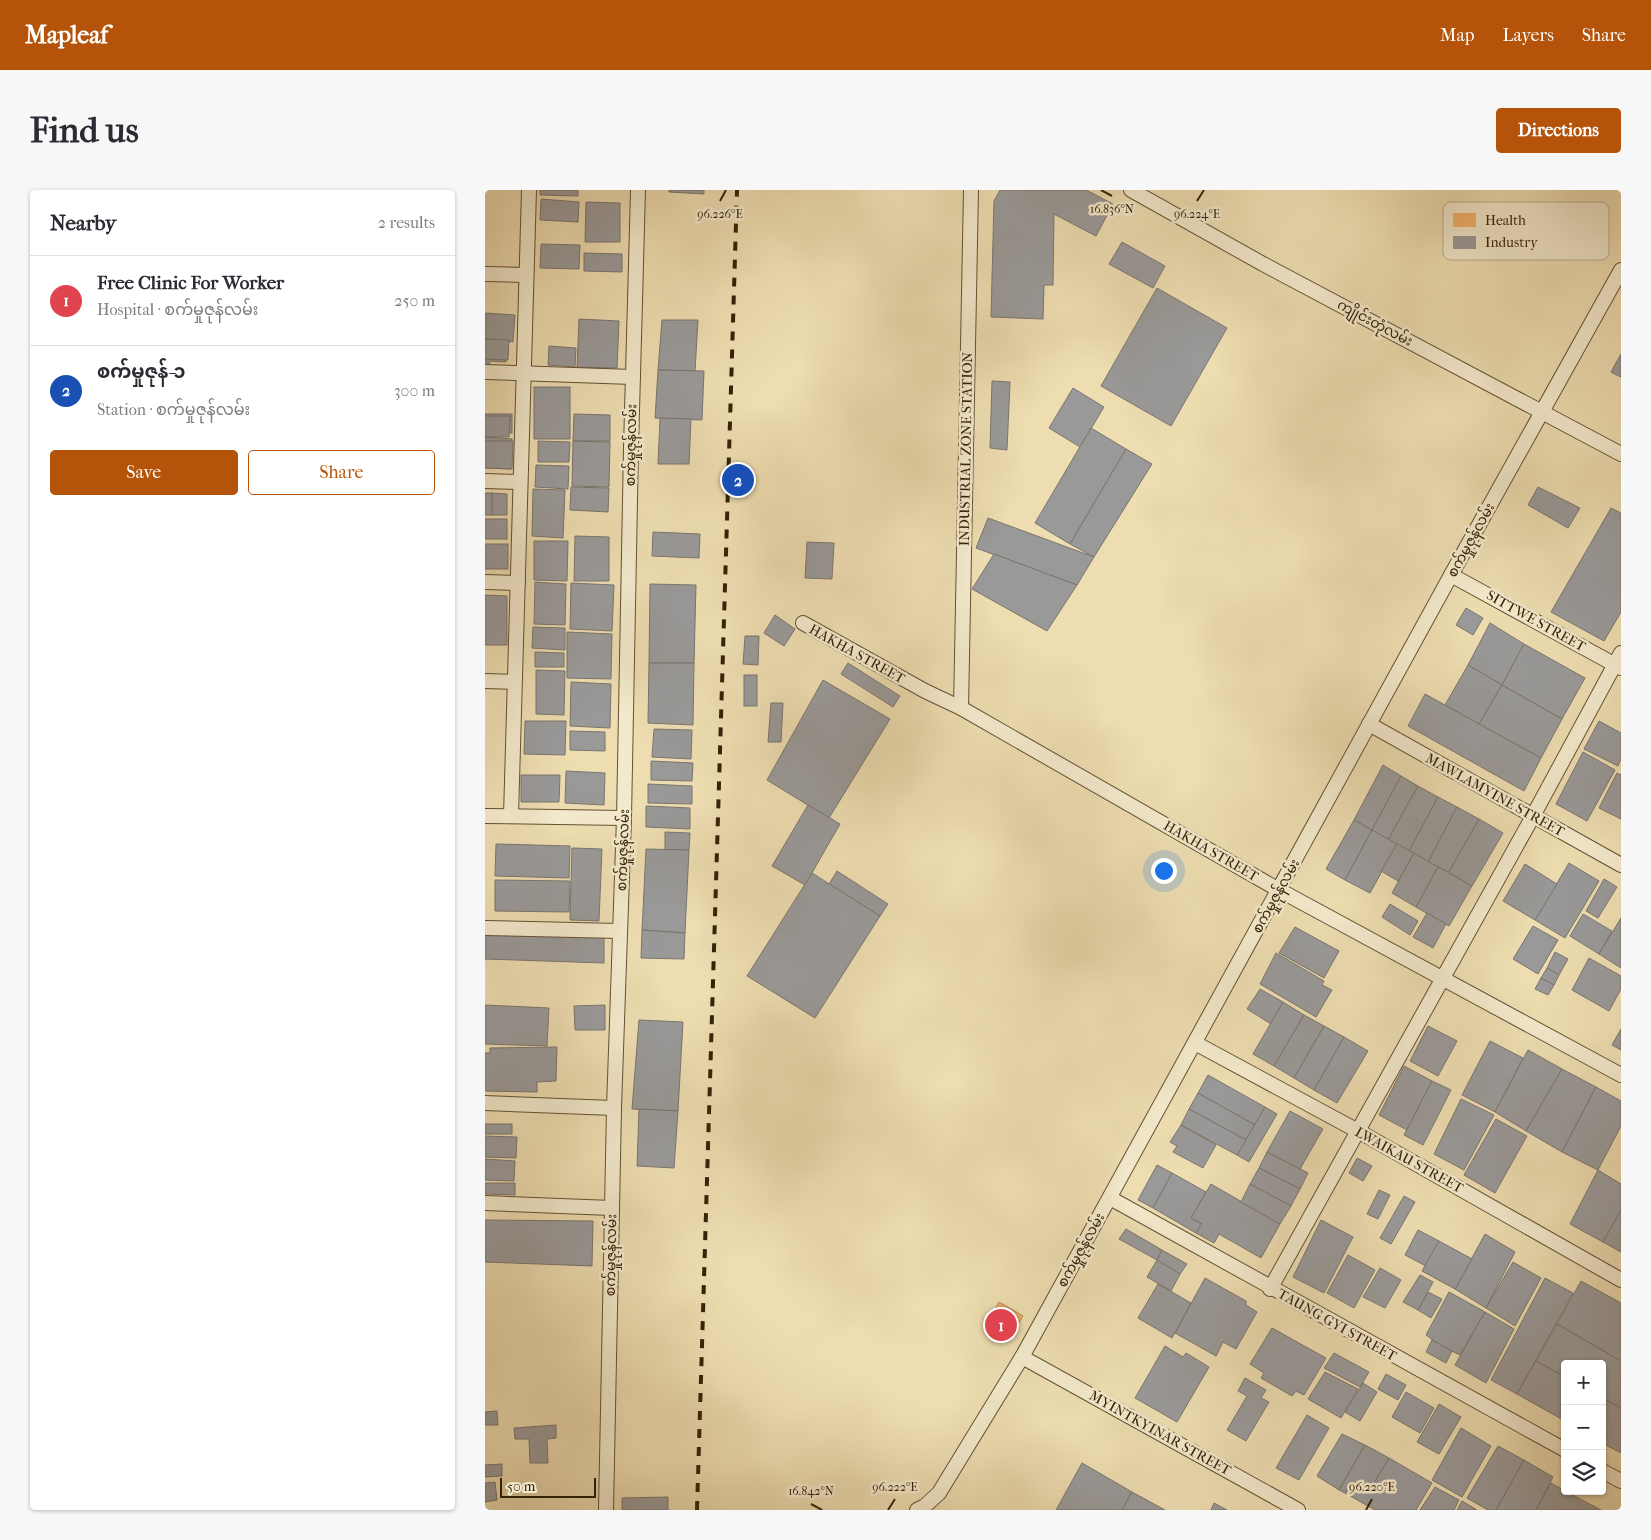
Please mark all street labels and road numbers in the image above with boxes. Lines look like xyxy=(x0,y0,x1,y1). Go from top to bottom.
street label: ကျိုင်းတုံလမ်း xyxy=(1333,294,1416,353)
street label: INDUSTRIAL ZONE STATION xyxy=(956,351,976,546)
street label: စက်မှုဇုန်လမ်း xyxy=(620,404,643,486)
street label: စက်မှုဇုန်လမ်း xyxy=(1442,499,1501,582)
street label: SITTWE STREET xyxy=(1483,587,1589,656)
street label: HAKHA STREET xyxy=(806,621,908,688)
street label: MAWLAMYINE STREET xyxy=(1423,750,1568,841)
street label: စက်မှုဇုန်လမ်း xyxy=(611,809,636,892)
street label: HAKHA STREET xyxy=(1160,817,1262,885)
street label: စက်မှုဇုန်လမ်း xyxy=(1247,855,1306,938)
street label: LWAIKAU STREET xyxy=(1352,1123,1466,1197)
street label: စက်မှုဇုန်လမ်း xyxy=(1052,1209,1111,1292)
street label: စက်မှုဇုန်လမ်း xyxy=(600,1214,623,1296)
street label: TAUNG GYI STREET xyxy=(1275,1285,1400,1365)
street label: MYINTKYINAR STREET xyxy=(1086,1387,1234,1479)

